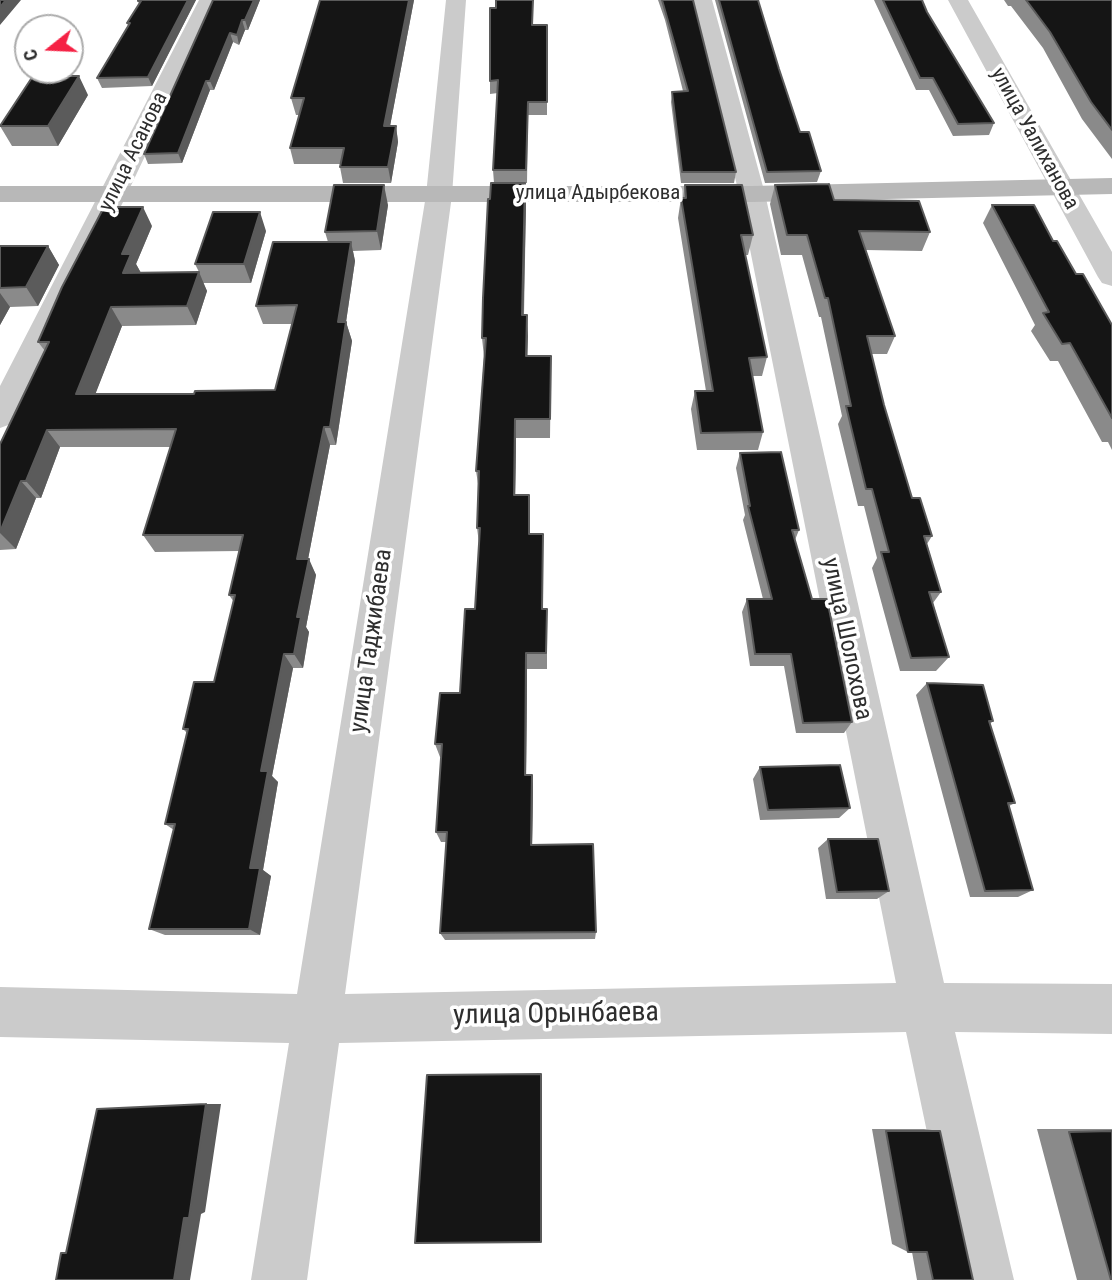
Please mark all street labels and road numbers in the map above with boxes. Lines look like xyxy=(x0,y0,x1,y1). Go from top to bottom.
street label: улица Уалиханова xyxy=(985,64,1083,214)
street label: улица Асанова xyxy=(94,88,174,216)
street label: улица Адырбекова xyxy=(516,181,680,207)
street label: улица Таджибаева xyxy=(345,547,399,735)
street label: улица Шолохова xyxy=(815,555,877,723)
street label: улица Орынбаева xyxy=(453,996,659,1034)

